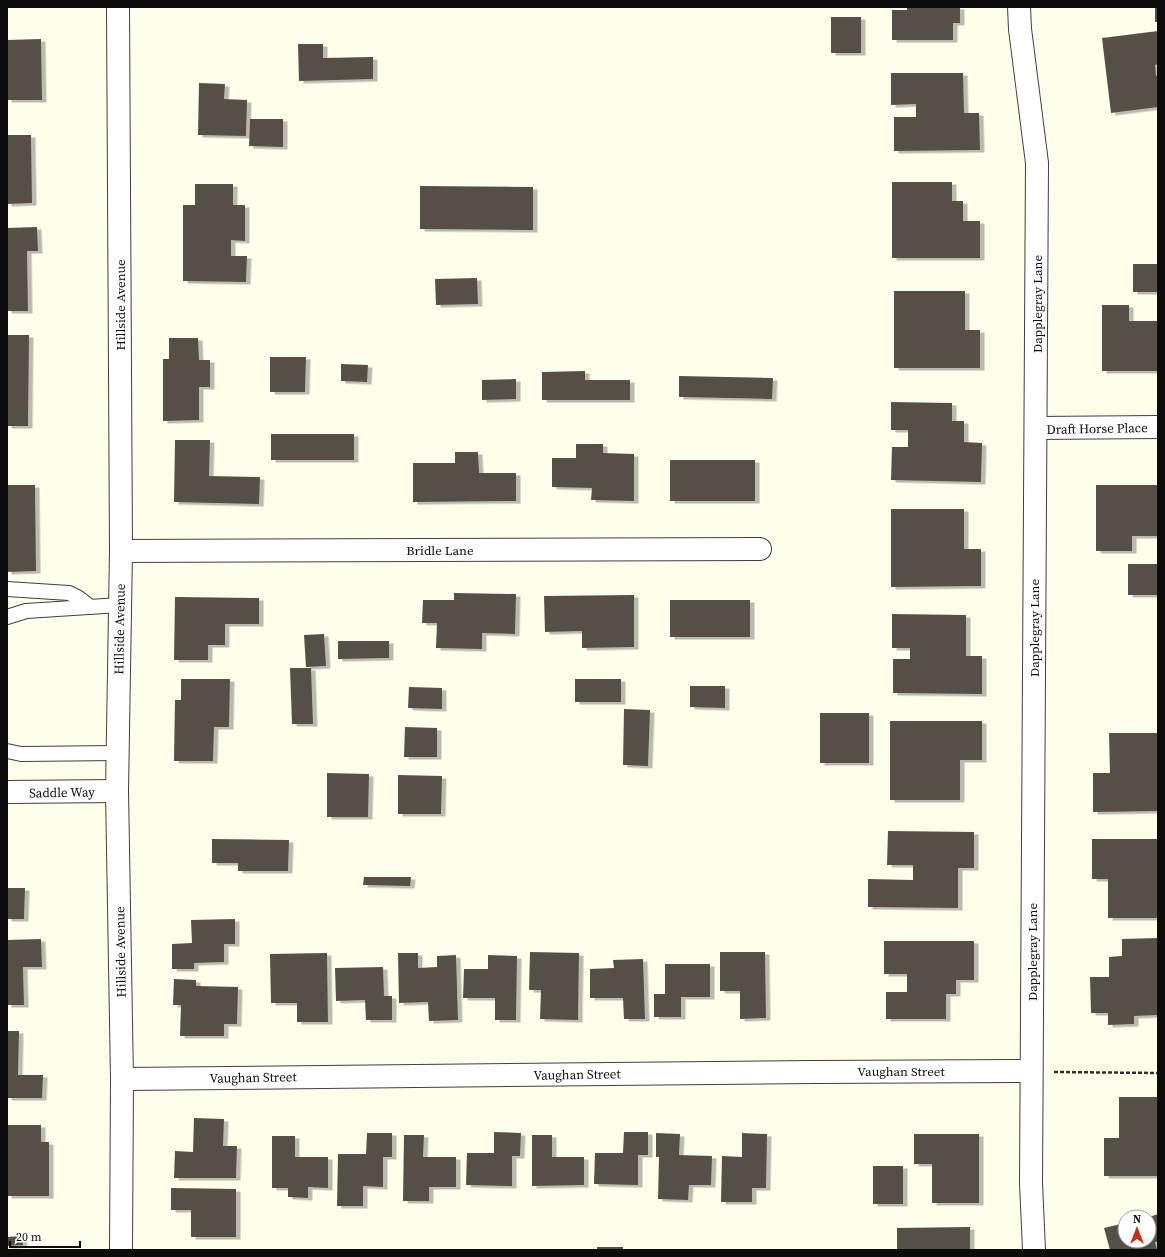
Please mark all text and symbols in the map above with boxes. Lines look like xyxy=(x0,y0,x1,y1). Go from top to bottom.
street label: Dapplegray Lane xyxy=(1029,255,1046,353)
street label: Hillside Avenue xyxy=(112,259,129,351)
street label: Draft Horse Place xyxy=(1046,419,1148,438)
street label: Bridle Lane xyxy=(406,542,474,559)
street label: Dapplegray Lane xyxy=(1026,579,1043,677)
street label: Hillside Avenue xyxy=(110,583,129,675)
street label: Saddle Way xyxy=(29,783,95,802)
street label: Dapplegray Lane xyxy=(1024,903,1041,1001)
street label: Hillside Avenue xyxy=(111,906,130,998)
street label: Vaughan Street xyxy=(857,1063,945,1080)
street label: Vaughan Street xyxy=(533,1065,622,1084)
street label: Vaughan Street xyxy=(209,1068,298,1087)
north arrow xyxy=(1117,1209,1157,1249)
text: N xyxy=(1133,1212,1141,1227)
scale bar xyxy=(10,1223,80,1249)
text: 20 m xyxy=(16,1229,42,1245)

